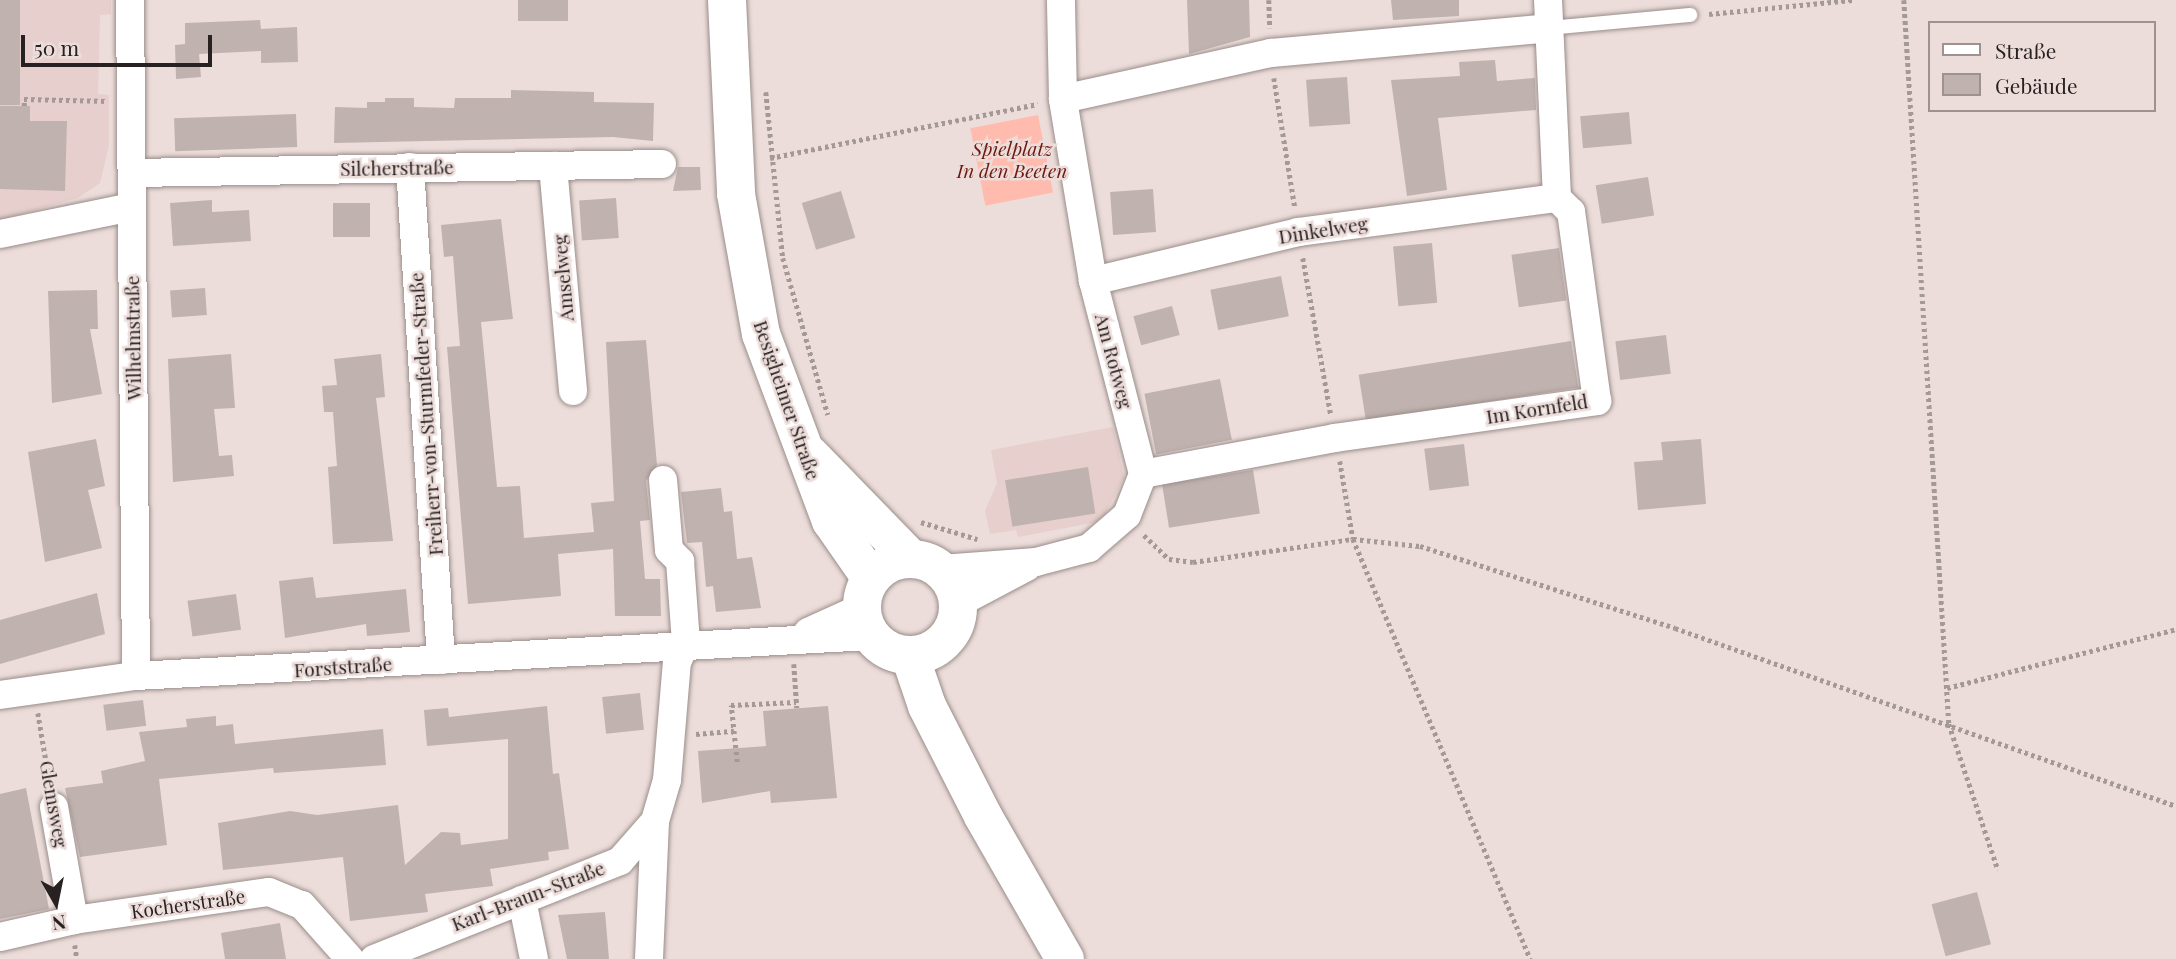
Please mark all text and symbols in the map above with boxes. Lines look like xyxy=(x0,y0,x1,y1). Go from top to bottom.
scale bar xyxy=(24,21,215,65)
legend xyxy=(1927,21,2155,112)
text: 50 m xyxy=(34,33,79,61)
text: Straße xyxy=(1995,36,2056,64)
text: Gebäude xyxy=(1995,71,2078,99)
park label: Spielplatz In den Beeten xyxy=(957,138,1067,182)
street label: Silcherstraße xyxy=(340,156,454,180)
street label: Dinkelweg xyxy=(1277,212,1369,248)
street label: Amselweg xyxy=(548,234,578,322)
street label: Freiherr-von-Sturmfeder-Straße xyxy=(405,272,447,556)
street label: Wilhelmstraße xyxy=(121,275,145,401)
street label: Am Rotweg xyxy=(1090,311,1138,411)
street label: Besigheimer Straße xyxy=(749,317,825,483)
street label: Im Kornfeld xyxy=(1485,390,1589,428)
street label: Forststraße xyxy=(293,652,393,682)
street label: Glemsweg xyxy=(35,759,73,849)
street label: Karl-Braun-Straße xyxy=(448,856,608,936)
north arrow xyxy=(21,868,91,938)
street label: Kocherstraße xyxy=(129,885,247,923)
text: N xyxy=(50,910,68,938)

